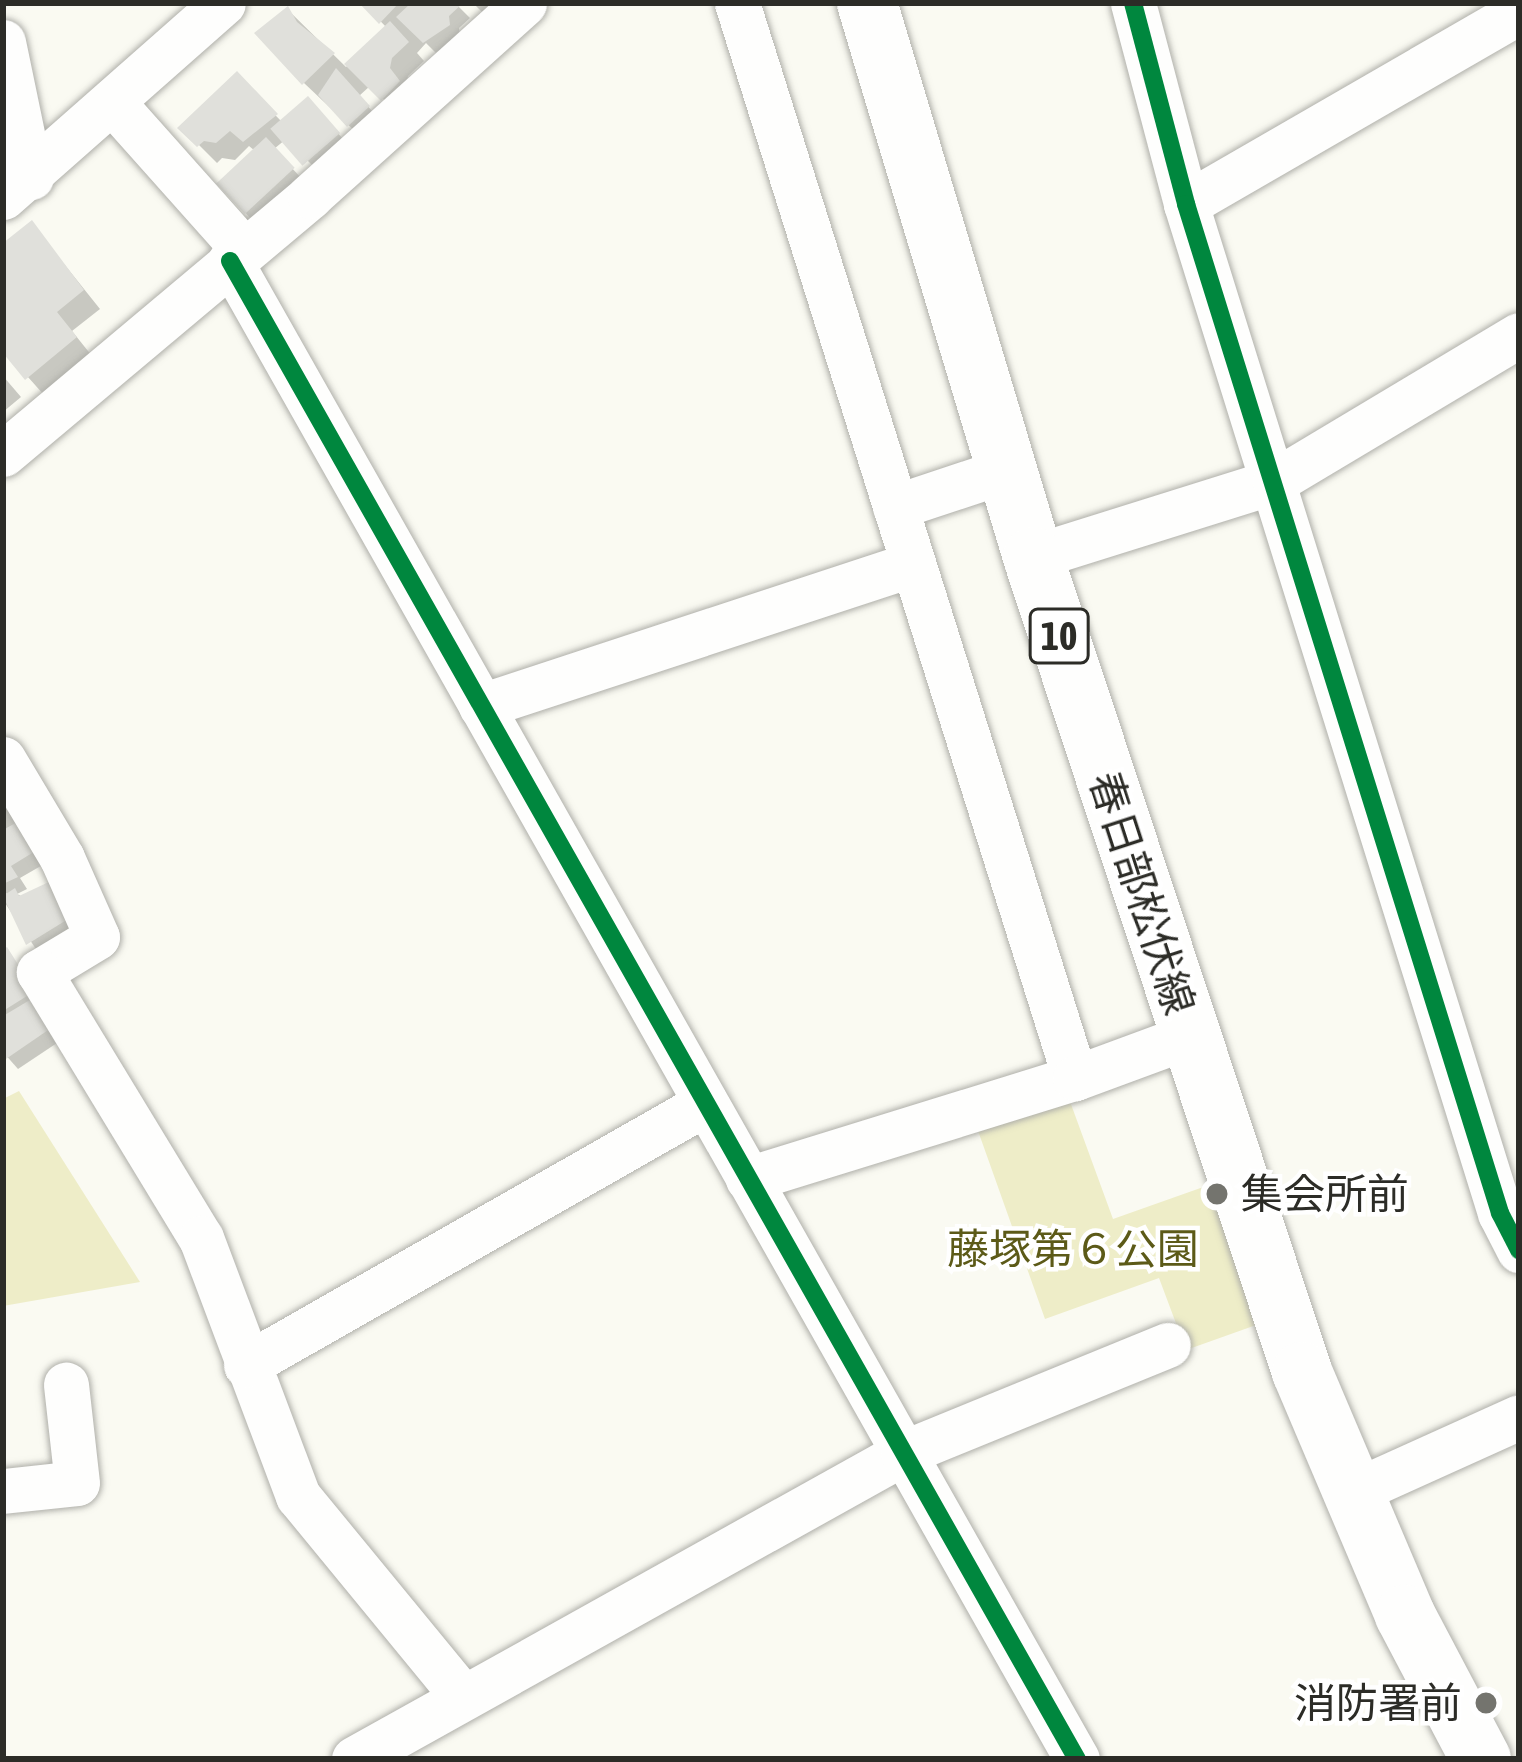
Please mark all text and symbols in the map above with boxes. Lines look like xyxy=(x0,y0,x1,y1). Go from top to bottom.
road number: 10 xyxy=(1026,603,1092,669)
street label: 春日部松伏線 xyxy=(1079,765,1205,1021)
place label: 集会所前 xyxy=(1241,1169,1409,1219)
marker: 集会所前 xyxy=(1204,1181,1230,1207)
park label: 藤塚第６公園 xyxy=(947,1224,1199,1274)
place label: 消防署前 xyxy=(1294,1678,1462,1728)
marker: 消防署前 xyxy=(1473,1690,1499,1716)

